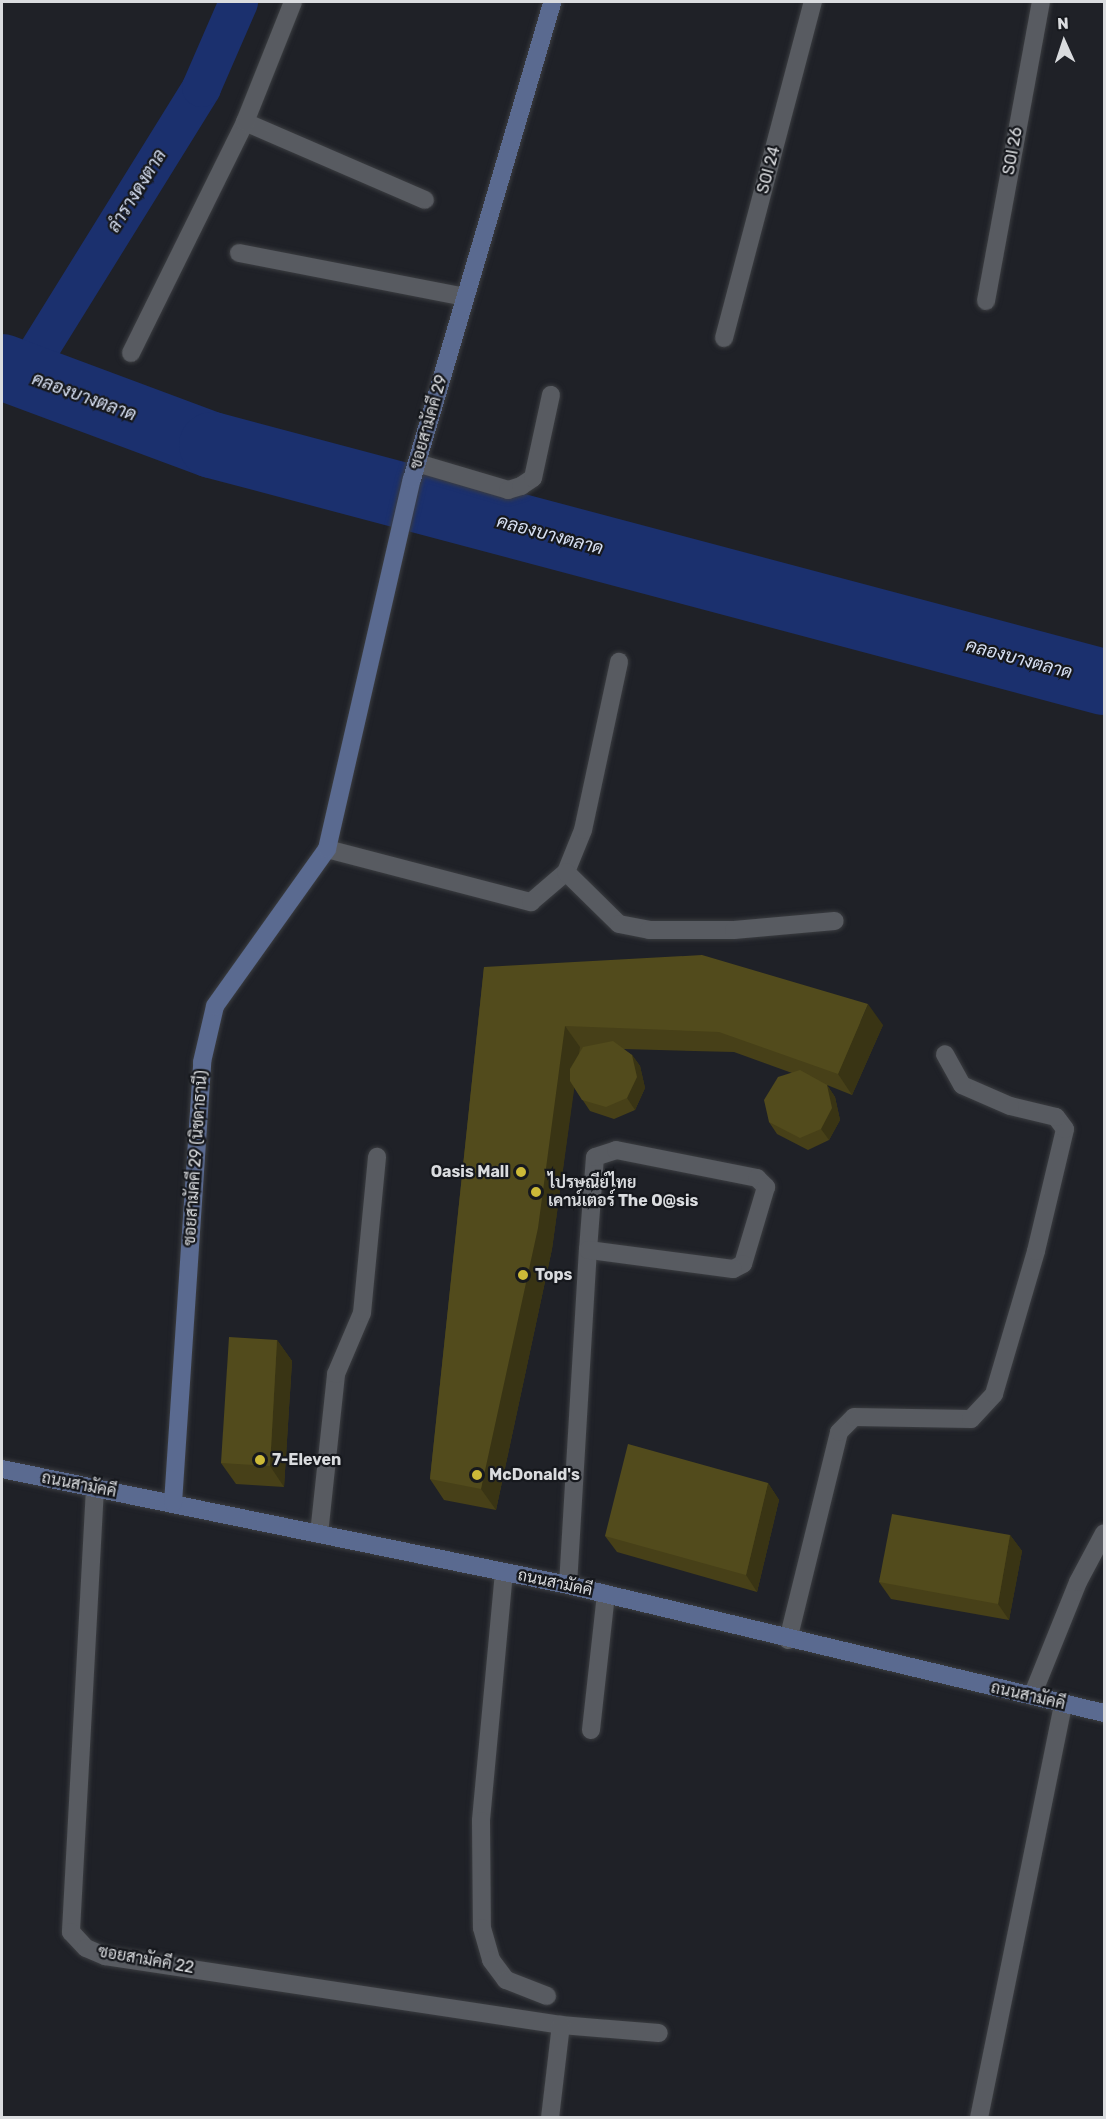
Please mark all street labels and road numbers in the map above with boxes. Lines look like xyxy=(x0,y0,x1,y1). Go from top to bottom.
street label: SOI 26 xyxy=(999,126,1027,176)
street label: SOI 24 xyxy=(753,144,785,196)
street label: ซอยสามัคคี 29 xyxy=(406,373,452,471)
street label: ซอยสามัคคี 29 (นิชดาธานี) xyxy=(180,1070,212,1246)
street label: ถนนสามัคคี xyxy=(40,1468,118,1502)
street label: ถนนสามัคคี xyxy=(516,1566,594,1600)
street label: ถนนสามัคคี xyxy=(989,1678,1067,1714)
street label: ซอยสามัคคี 22 xyxy=(96,1942,196,1978)

